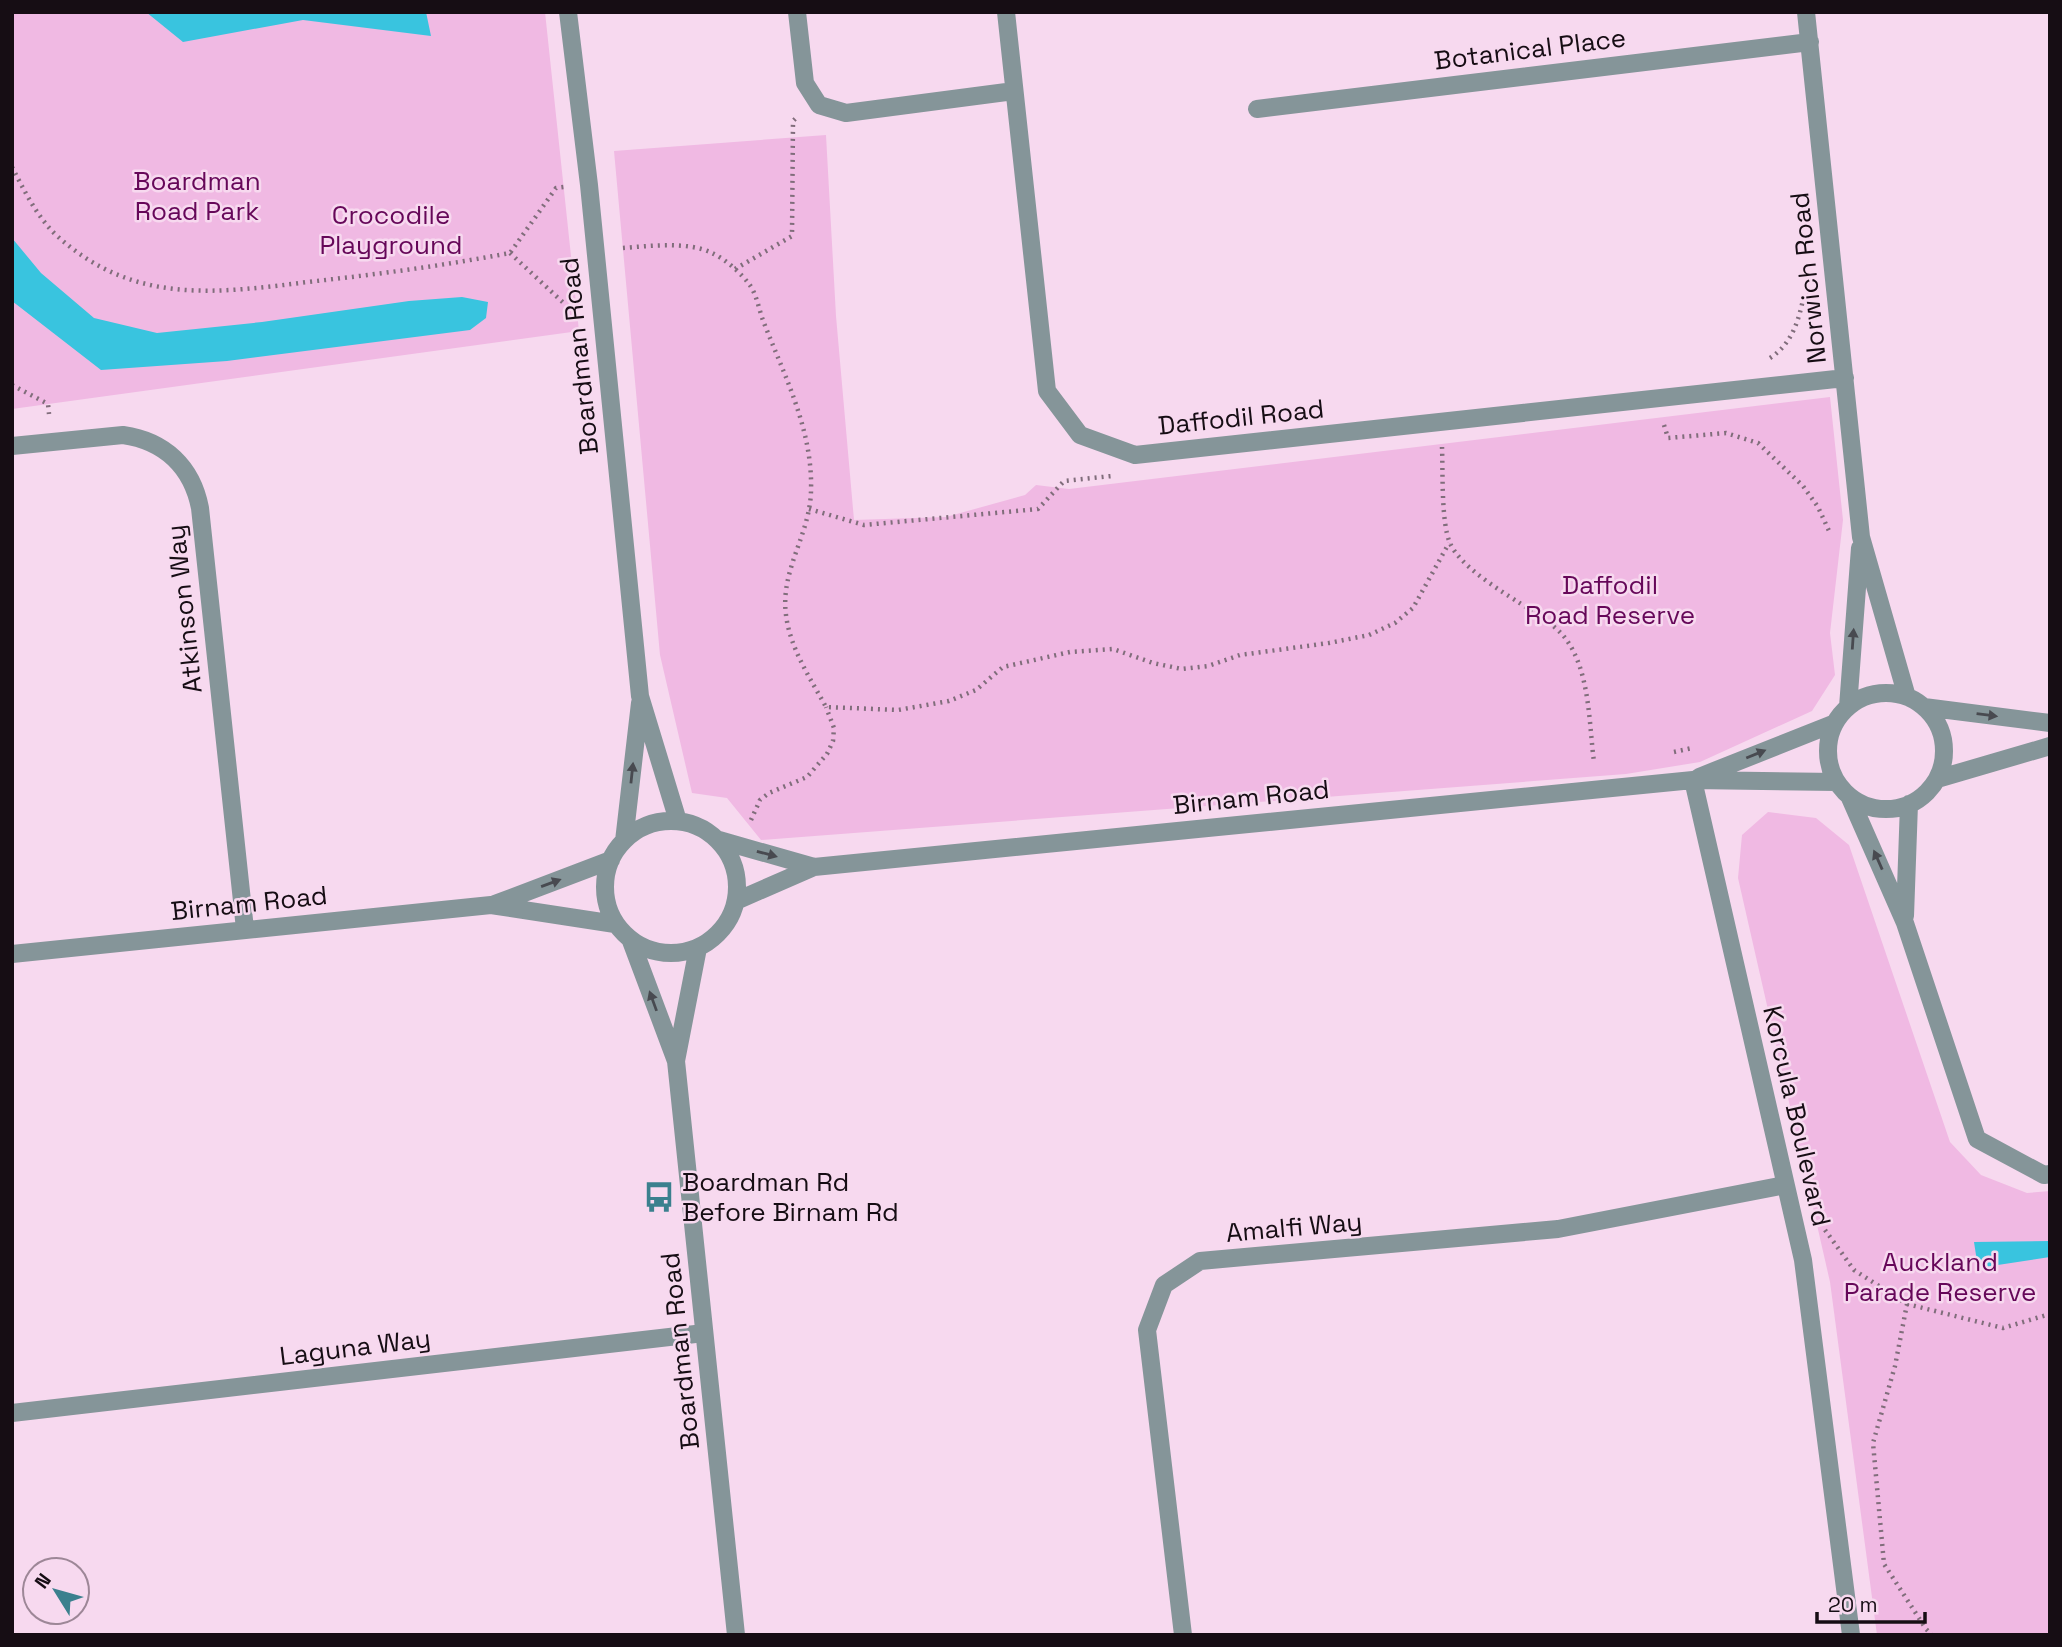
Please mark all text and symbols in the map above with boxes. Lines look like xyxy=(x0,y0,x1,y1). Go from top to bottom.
street label: Botanical Place xyxy=(1432,20,1628,78)
park label: Boardman Road Park xyxy=(133,164,261,228)
street label: Norwich Road xyxy=(1782,191,1834,365)
park label: Crocodile Playground xyxy=(319,198,463,262)
street label: Boardman Road xyxy=(552,256,606,456)
street label: Daffodil Road xyxy=(1156,391,1326,443)
street label: Atkinson Way xyxy=(158,523,210,695)
park label: Daffodil Road Reserve xyxy=(1525,568,1695,632)
one-way arrow xyxy=(1848,628,1859,650)
one-way arrow xyxy=(1976,709,1998,720)
one-way arrow xyxy=(1746,749,1767,760)
one-way arrow xyxy=(626,762,637,784)
street label: Birnam Road xyxy=(1171,772,1331,822)
one-way arrow xyxy=(756,849,778,860)
one-way arrow xyxy=(1872,850,1883,871)
street label: Birnam Road xyxy=(169,878,329,928)
one-way arrow xyxy=(541,878,562,889)
one-way arrow xyxy=(648,990,659,1011)
street label: Korcula Boulevard xyxy=(1755,1002,1839,1230)
place label: Boardman Rd Before Birnam Rd xyxy=(682,1165,899,1229)
bus stop icon: Boardman Rd Before Birnam Rd xyxy=(642,1180,676,1214)
street label: Amalfi Way xyxy=(1224,1204,1364,1250)
park label: Auckland Parade Reserve xyxy=(1844,1245,2036,1309)
street label: Boardman Road xyxy=(653,1251,707,1451)
street label: Laguna Way xyxy=(278,1321,432,1373)
north arrow xyxy=(21,1556,91,1626)
text: N xyxy=(29,1568,57,1594)
scale bar xyxy=(1817,1580,1926,1624)
text: 20 m xyxy=(1828,1591,1878,1618)

